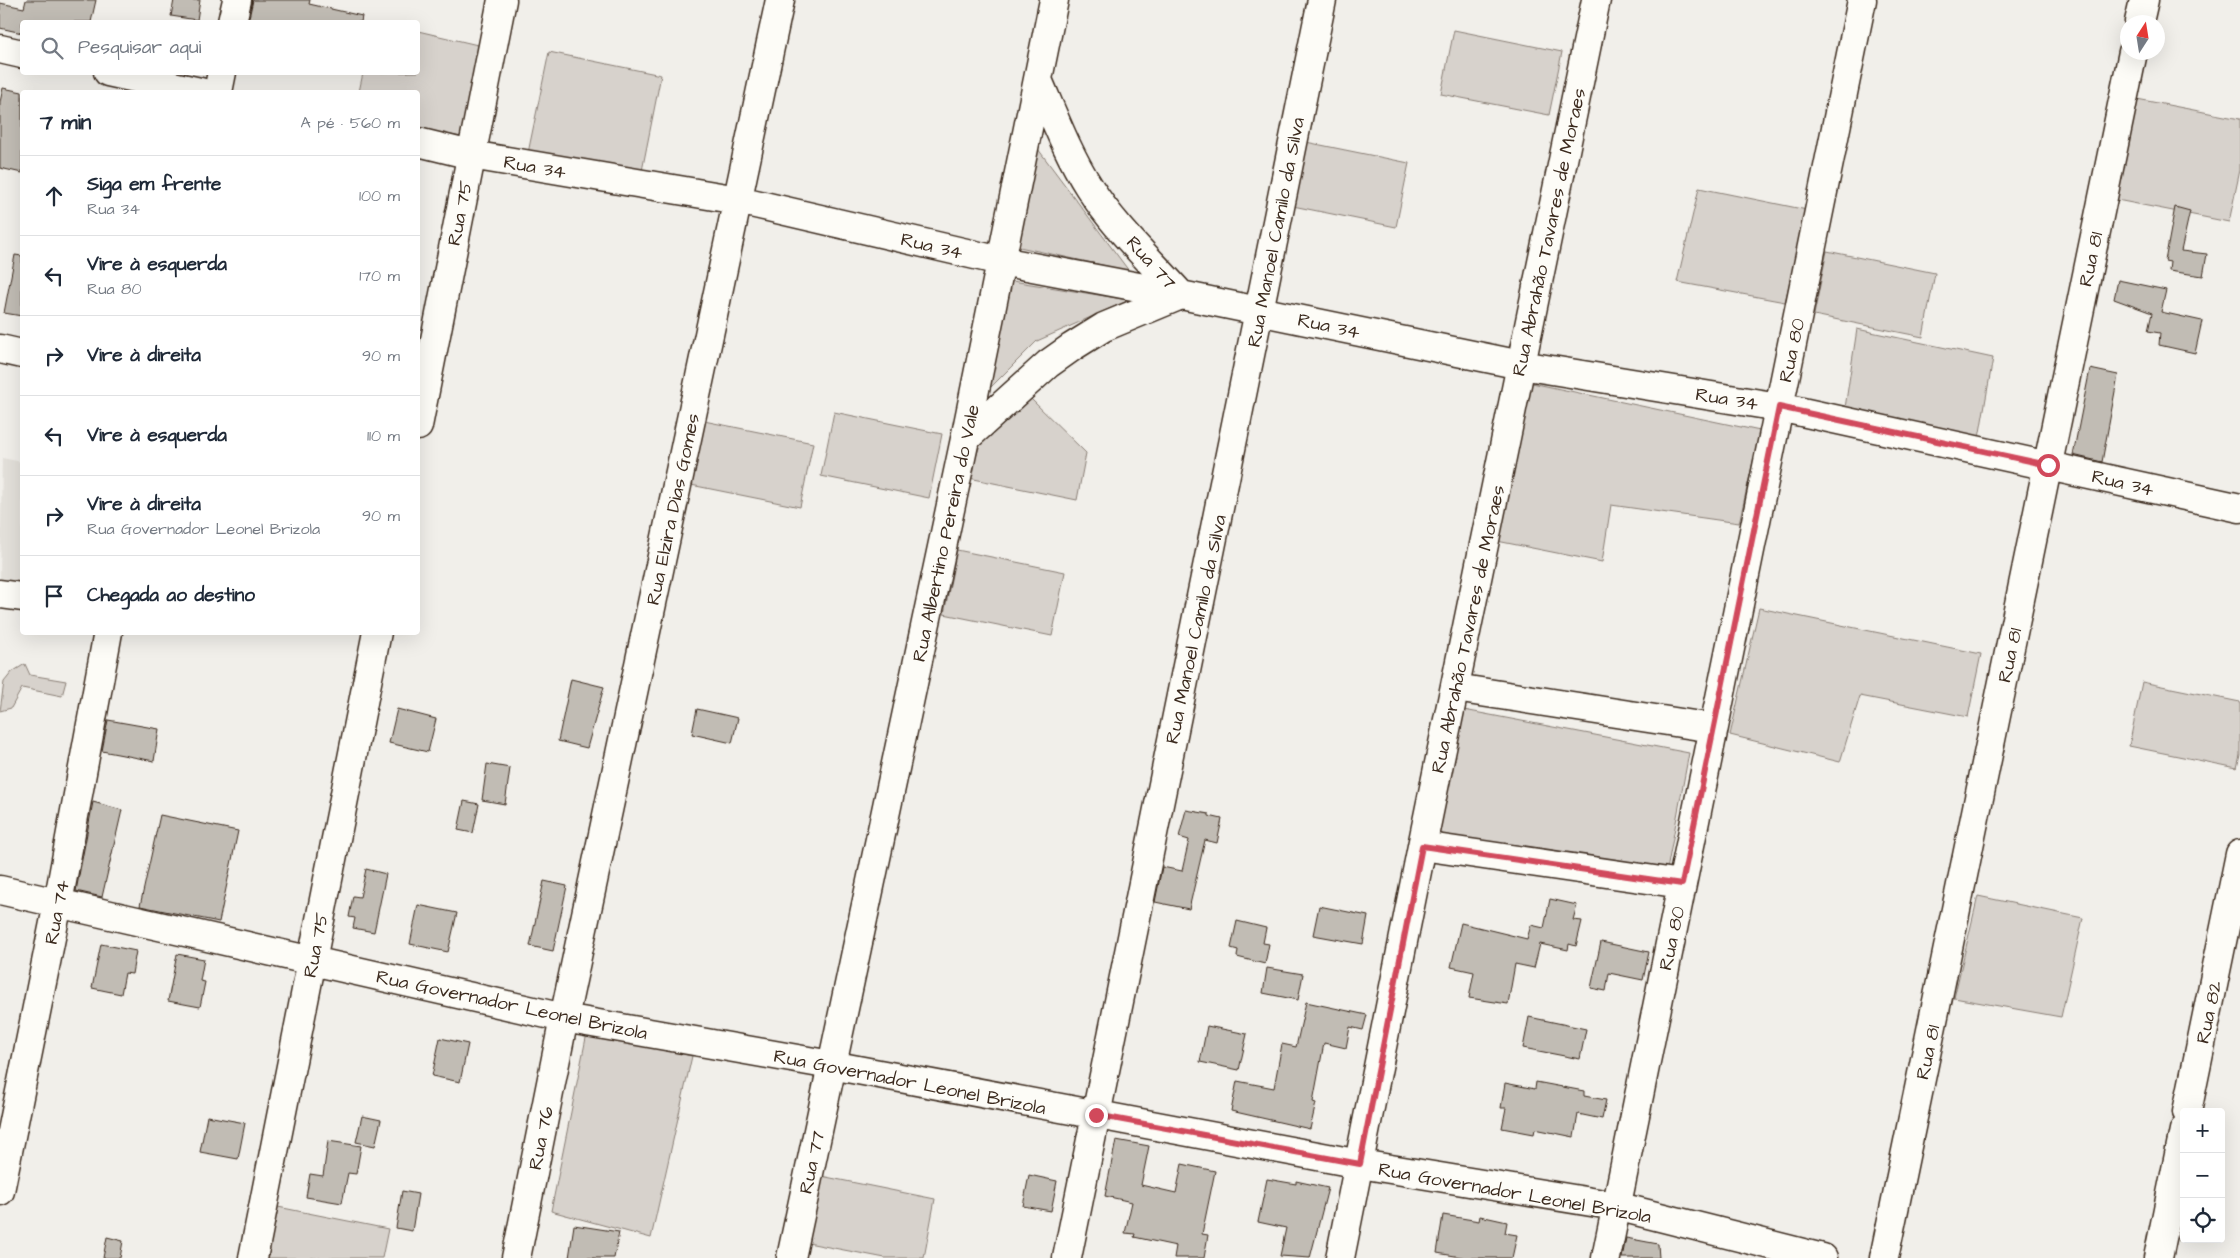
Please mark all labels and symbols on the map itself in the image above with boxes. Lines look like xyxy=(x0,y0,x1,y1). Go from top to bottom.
north arrow xyxy=(2120,15,2165,60)
street label: Rua Abrahão Tavares de Moraes xyxy=(1506,86,1593,379)
street label: Rua Manoel Camilo da Silva xyxy=(1241,115,1312,350)
street label: Rua 34 xyxy=(501,149,568,186)
street label: Rua 75 xyxy=(441,178,480,248)
street label: Rua 34 xyxy=(898,226,965,267)
street label: Rua 81 xyxy=(2073,229,2111,289)
street label: Rua 77 xyxy=(1119,230,1182,296)
street label: Rua 34 xyxy=(1295,307,1362,346)
street label: Rua 80 xyxy=(1773,316,1812,385)
street label: Rua 34 xyxy=(1694,381,1760,418)
street label: Rua Albertino Pereira do Vale xyxy=(906,402,987,664)
street label: Rua Elzira Dias Gomes xyxy=(640,411,707,608)
route start xyxy=(2037,454,2060,477)
street label: Rua 34 xyxy=(2089,463,2156,504)
street label: Rua Abrahão Tavares de Moraes xyxy=(1425,483,1512,776)
street label: Rua Manoel Camilo da Silva xyxy=(1159,512,1234,746)
street label: Rua 81 xyxy=(1992,625,2030,685)
street label: Rua 74 xyxy=(38,878,77,947)
street label: Rua 80 xyxy=(1653,904,1692,973)
street label: Rua 75 xyxy=(297,910,336,980)
street label: Rua Governador Leonel Brizola xyxy=(374,963,650,1048)
street label: Rua 82 xyxy=(2190,978,2229,1046)
street label: Rua 81 xyxy=(1910,1022,1948,1082)
street label: Rua Governador Leonel Brizola xyxy=(771,1043,1048,1122)
street label: Rua 76 xyxy=(522,1104,561,1172)
route end xyxy=(1085,1104,1108,1127)
street label: Rua 77 xyxy=(793,1128,832,1196)
street label: Rua Governador Leonel Brizola xyxy=(1376,1156,1654,1231)

